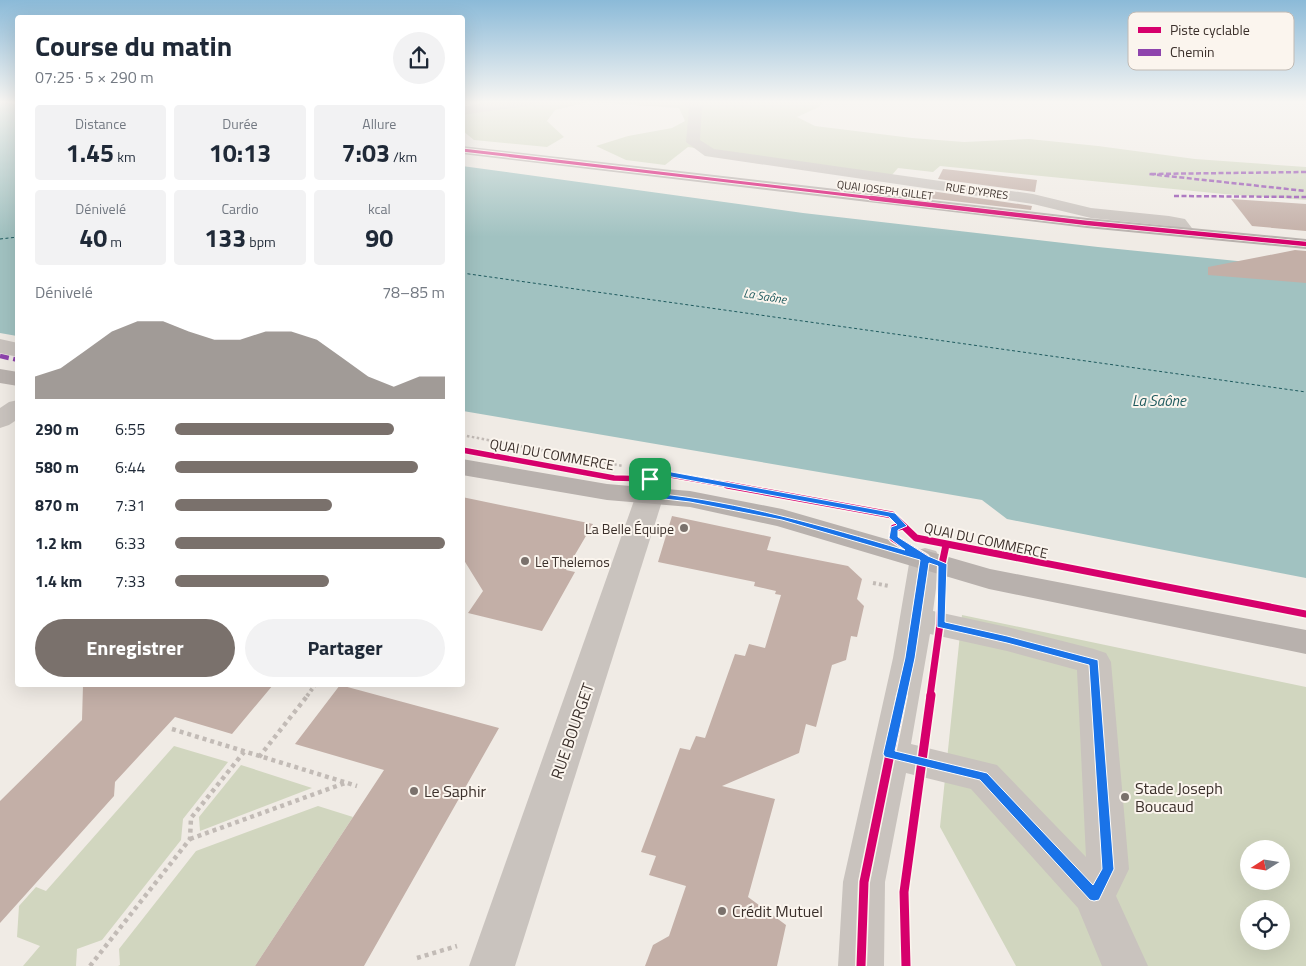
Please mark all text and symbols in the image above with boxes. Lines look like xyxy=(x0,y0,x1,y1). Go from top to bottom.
legend xyxy=(1128,12,1294,70)
text: Piste cyclable xyxy=(1170,19,1250,40)
text: Course du matin xyxy=(35,24,232,67)
button: share xyxy=(393,32,445,84)
text: Chemin xyxy=(1170,41,1215,62)
text: 07:25 · 5 × 290 m xyxy=(35,65,154,89)
text: Distance xyxy=(75,113,126,134)
text: Durée xyxy=(222,113,258,134)
text: Allure xyxy=(362,113,396,134)
text: 1.45 xyxy=(66,134,114,172)
text: 10:13 xyxy=(209,134,271,172)
text: 7:03 xyxy=(341,134,390,172)
text: km xyxy=(114,146,136,167)
text: /km xyxy=(390,146,417,167)
street label: QUAI JOSEPH GILLET xyxy=(836,176,934,204)
street label: RUE D'YPRES xyxy=(945,179,1009,203)
text: Dénivelé xyxy=(75,198,126,219)
text: Cardio xyxy=(221,198,259,219)
text: kcal xyxy=(368,198,391,219)
text: 40 xyxy=(79,219,107,257)
text: 133 xyxy=(204,219,246,257)
text: 90 xyxy=(365,219,393,257)
text: m xyxy=(107,231,122,252)
text: bpm xyxy=(246,231,276,252)
text: Dénivelé xyxy=(35,280,93,304)
text: 78–85 m xyxy=(382,280,445,304)
water label: La Saône xyxy=(742,283,789,309)
water label: La Saône xyxy=(1132,389,1187,412)
text: 290 m xyxy=(35,417,79,441)
text: 6:55 xyxy=(115,417,145,441)
street label: QUAI DU COMMERCE xyxy=(488,433,616,475)
text: 580 m xyxy=(35,455,79,479)
text: 6:44 xyxy=(115,455,145,479)
pin xyxy=(629,458,671,500)
icon: arrive xyxy=(636,465,664,493)
text: 870 m xyxy=(35,493,79,517)
text: 7:31 xyxy=(115,493,145,517)
street label: QUAI DU COMMERCE xyxy=(922,517,1050,563)
place label: La Belle Équipe xyxy=(585,518,674,539)
marker: La Belle Équipe xyxy=(678,522,690,534)
text: 1.2 km xyxy=(35,531,82,555)
text: 6:33 xyxy=(115,531,145,555)
place label: Le Thelemos xyxy=(535,551,610,572)
marker: Le Thelemos xyxy=(519,555,531,567)
text: 1.4 km xyxy=(35,569,82,593)
text: 7:33 xyxy=(115,569,145,593)
button: Enregistrer xyxy=(35,619,235,677)
button: Partager xyxy=(245,619,445,677)
street label: RUE BOURGET xyxy=(544,679,600,782)
place label: Stade Joseph Boucaud xyxy=(1135,776,1223,818)
place label: Le Saphir xyxy=(424,779,486,803)
marker: Le Saphir xyxy=(408,785,420,797)
marker: Stade Joseph Boucaud xyxy=(1119,791,1131,803)
north arrow xyxy=(1240,840,1290,890)
map controls xyxy=(1240,840,1290,950)
place label: Crédit Mutuel xyxy=(732,899,823,923)
button: locate xyxy=(1240,900,1290,950)
marker: Crédit Mutuel xyxy=(716,905,728,917)

